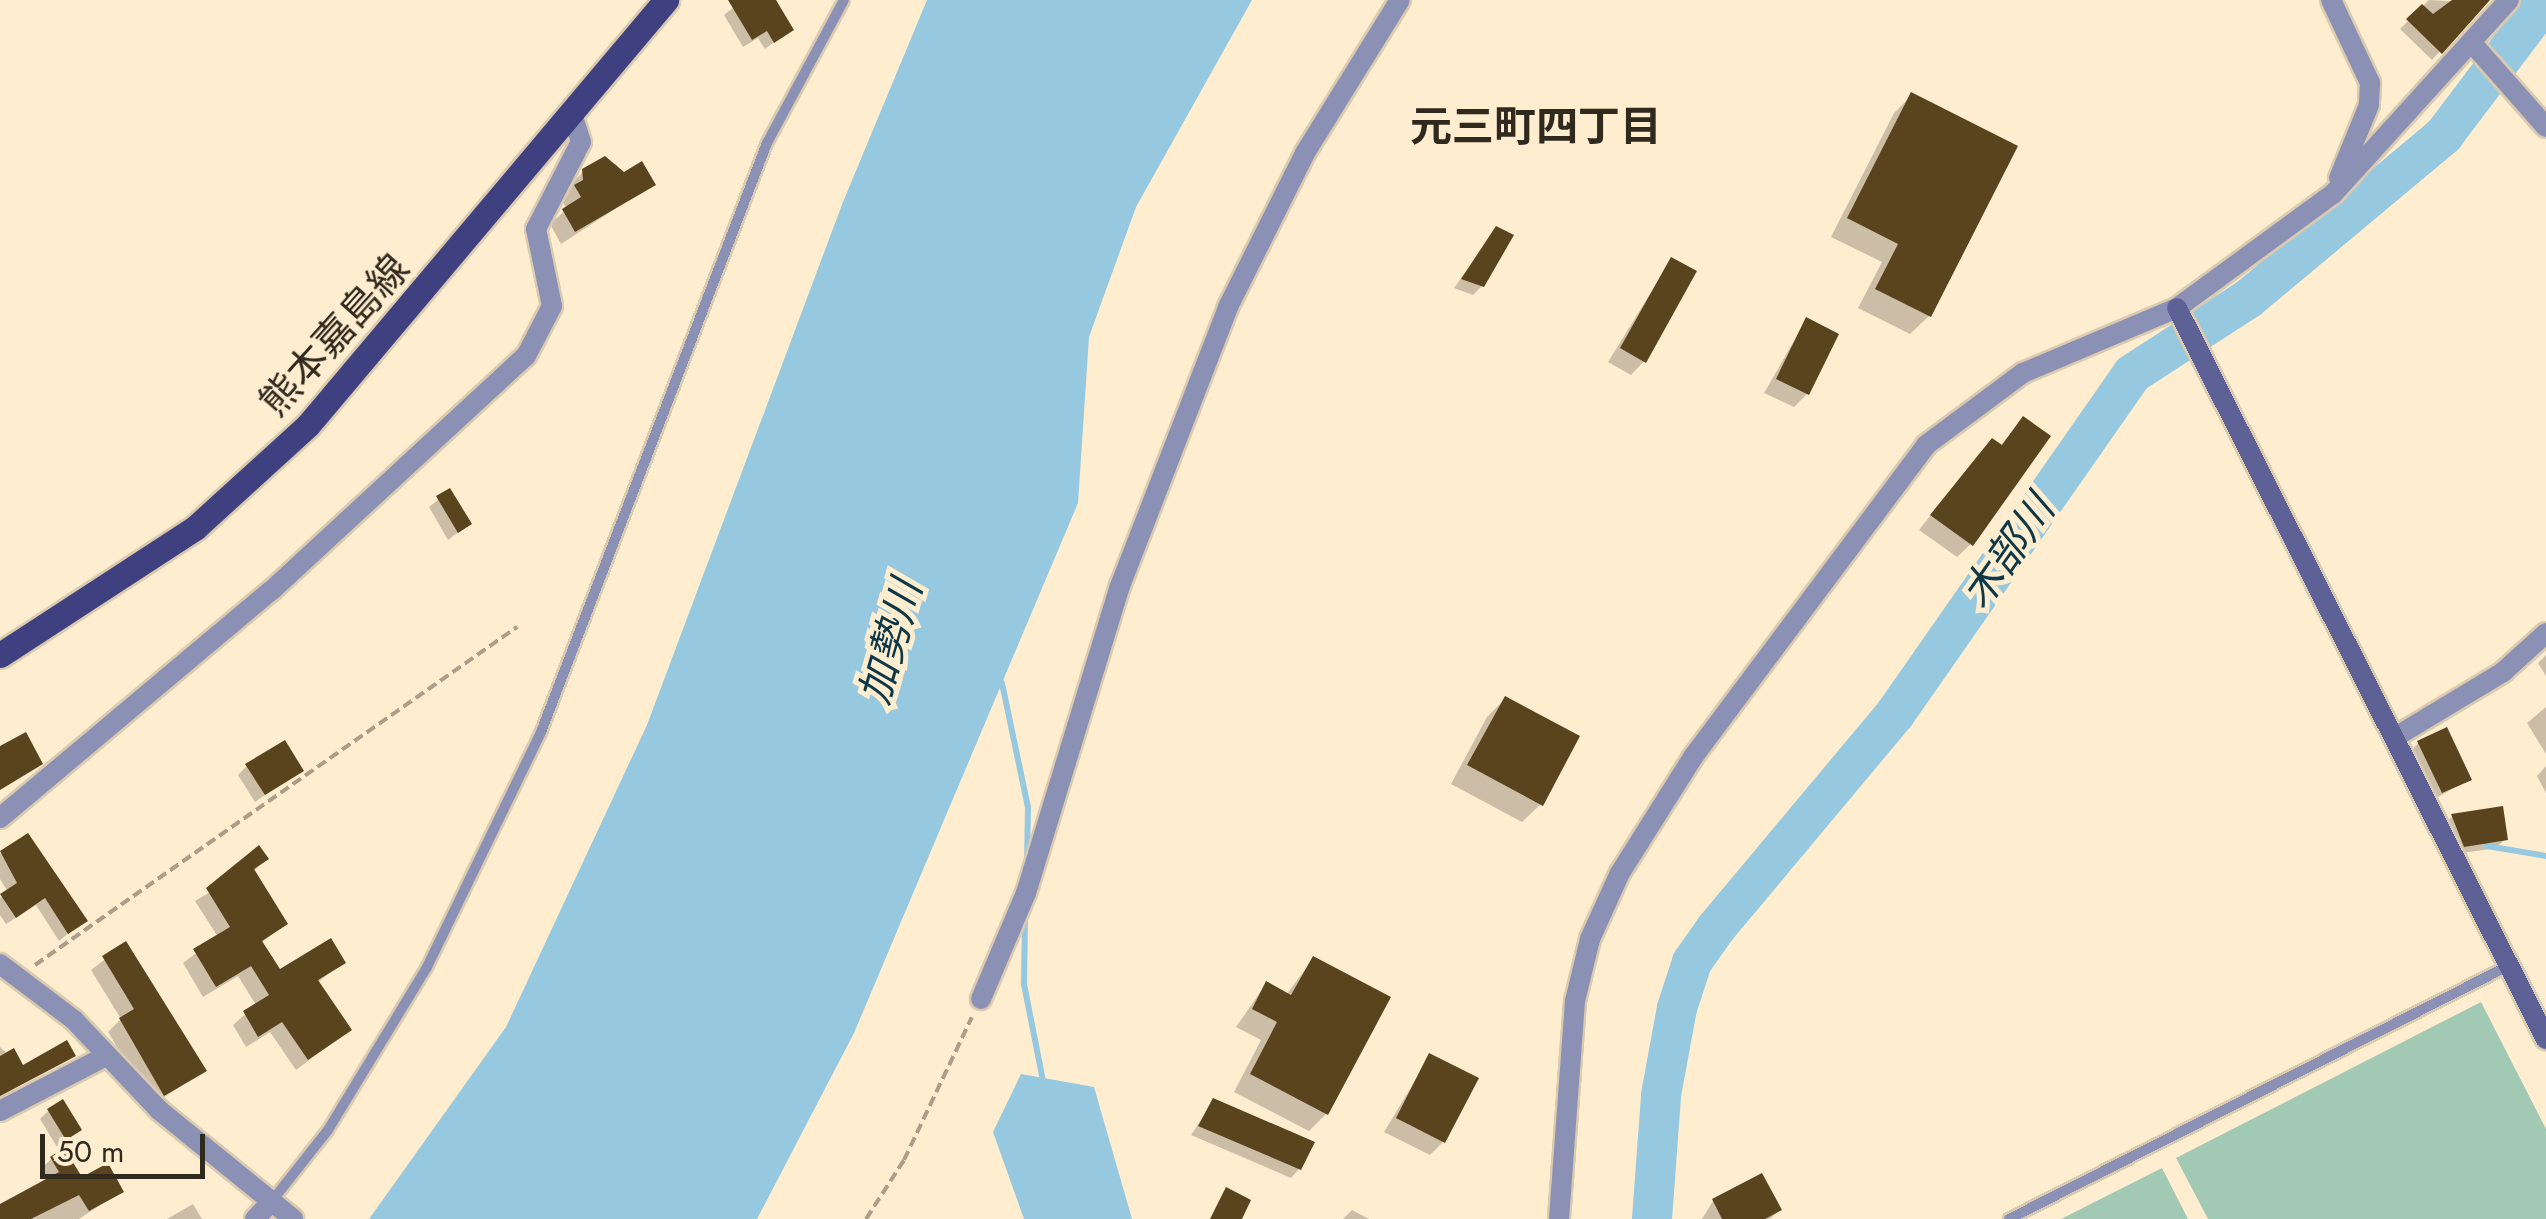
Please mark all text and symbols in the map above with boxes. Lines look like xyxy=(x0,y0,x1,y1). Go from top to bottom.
district label: 元三町四丁目 xyxy=(1410,102,1662,152)
street label: 熊本嘉島線 xyxy=(249,245,419,425)
water label: 木部川 xyxy=(1951,486,2065,618)
water label: 加勢川 xyxy=(849,574,933,710)
scale bar xyxy=(45,1114,210,1176)
text: 50 m xyxy=(57,1130,124,1173)

